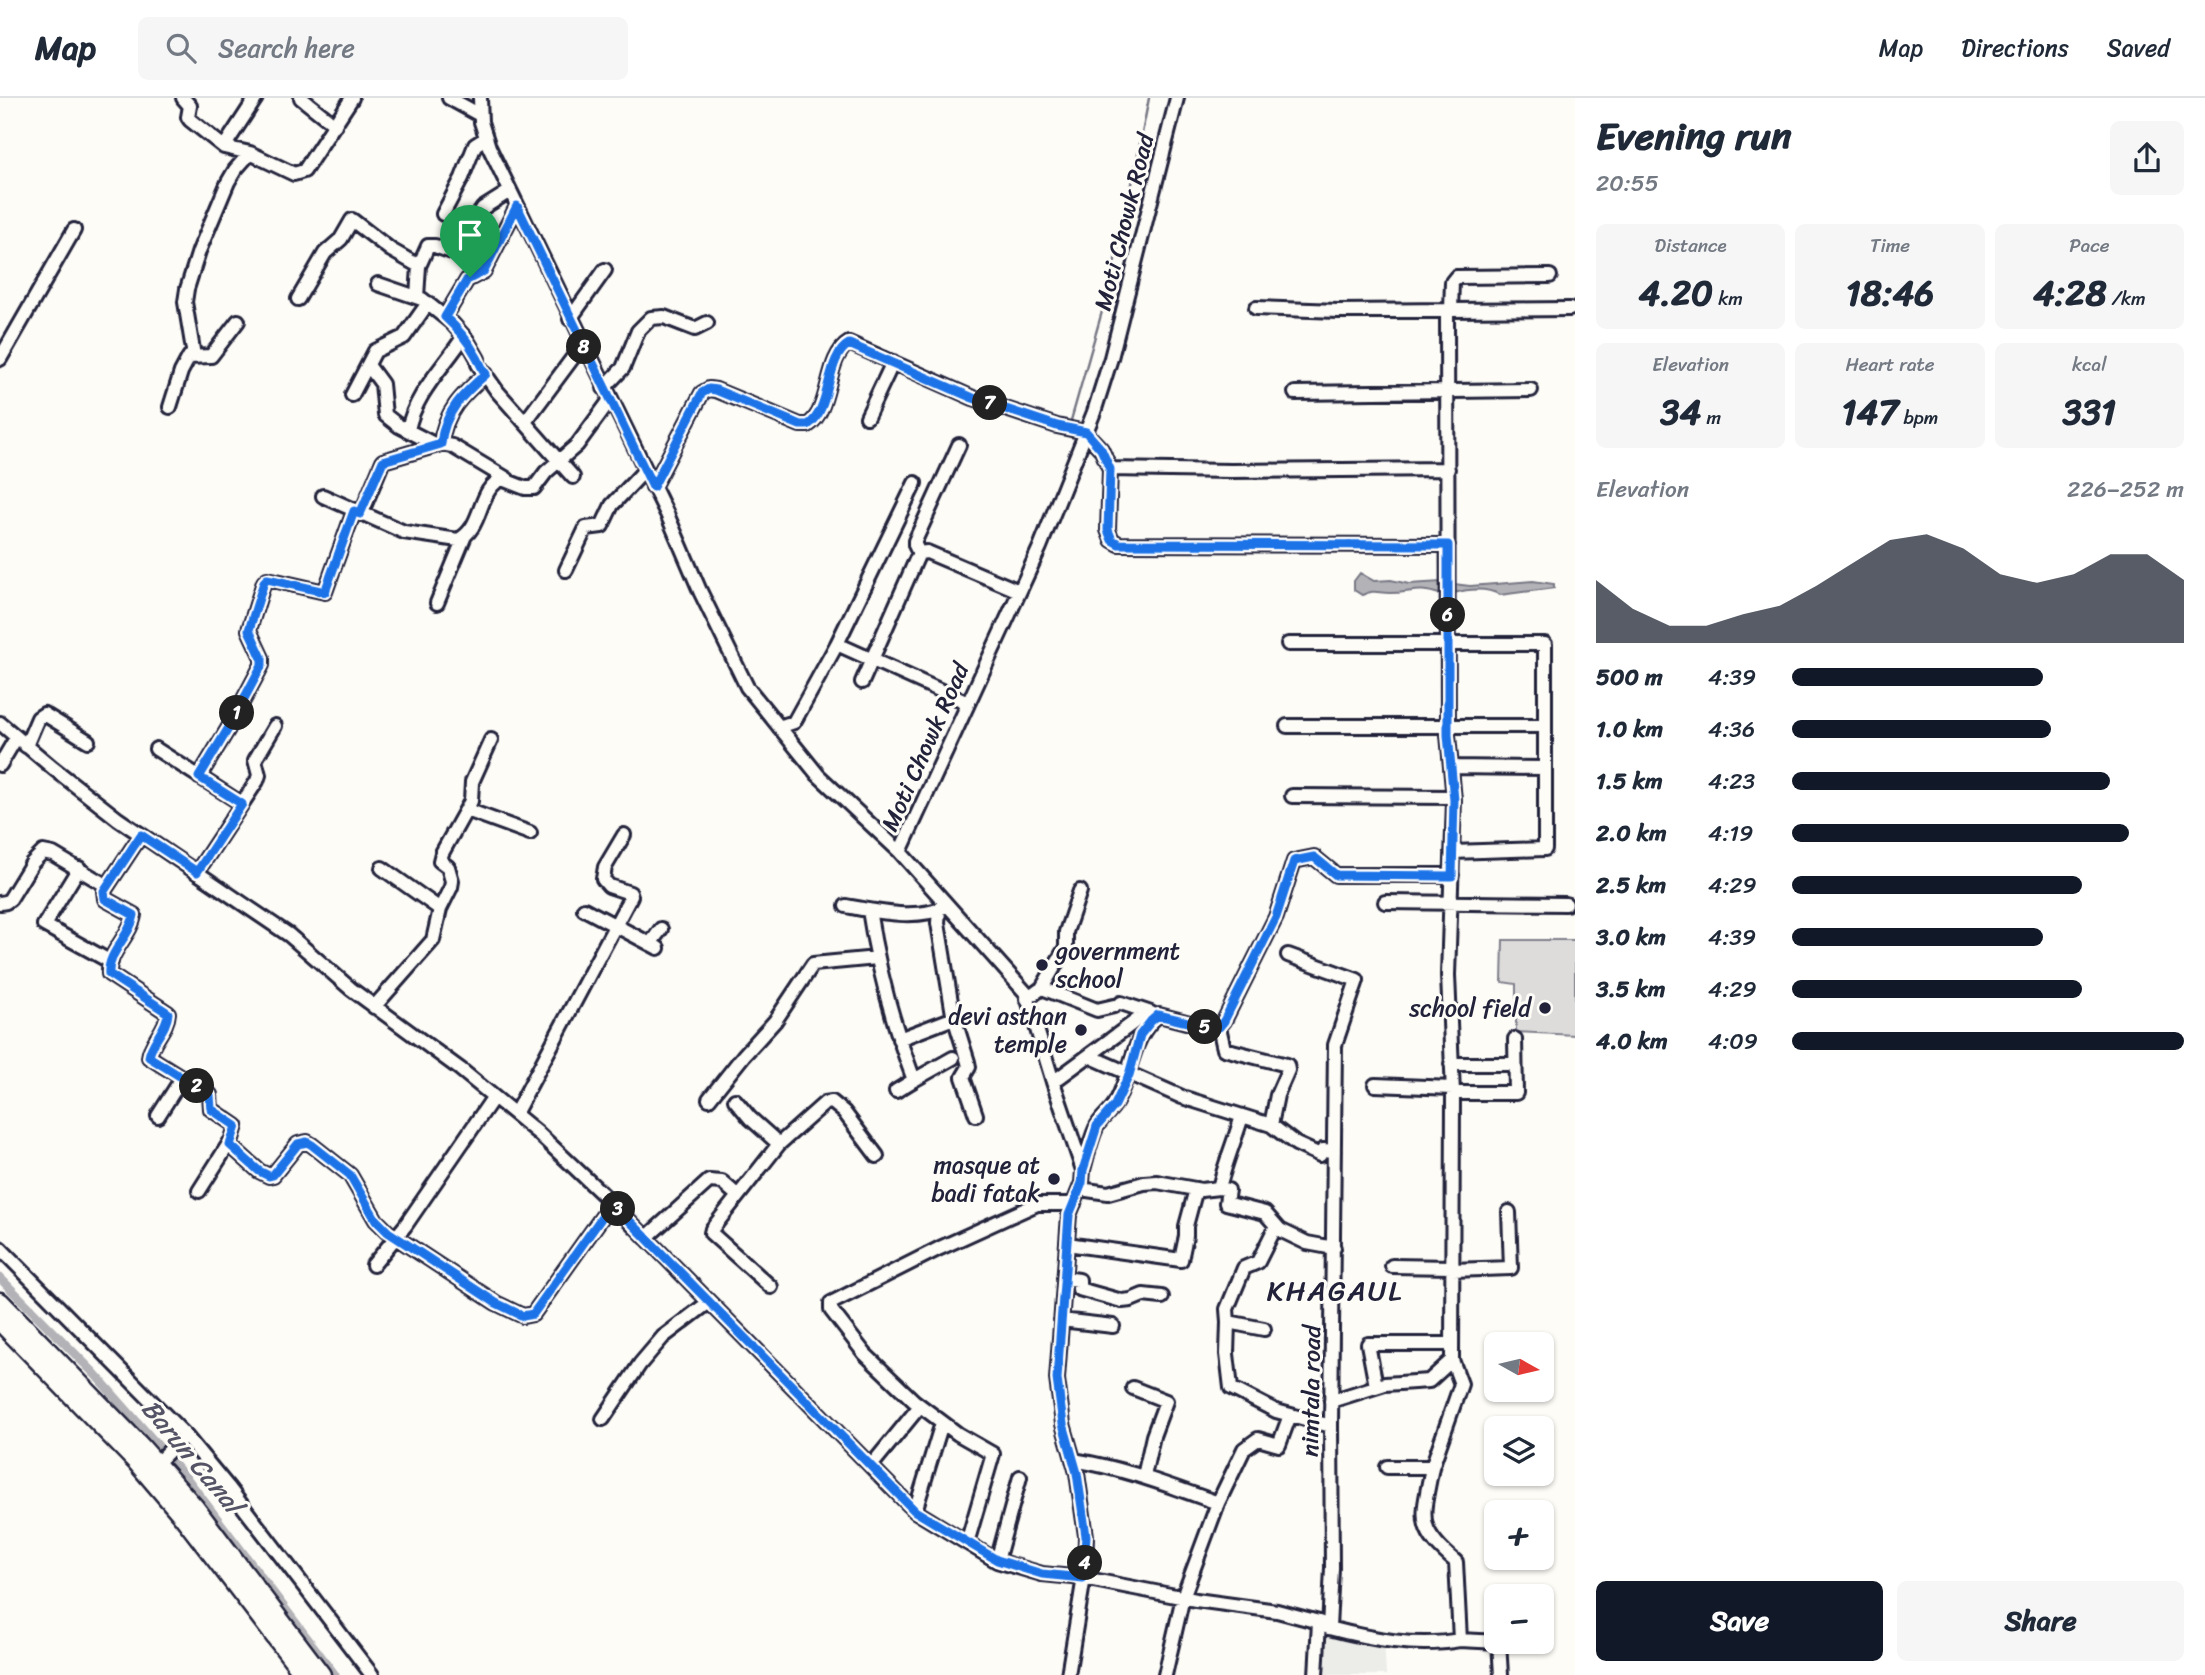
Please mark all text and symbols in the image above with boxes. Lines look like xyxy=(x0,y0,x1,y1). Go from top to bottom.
search box xyxy=(138,17,628,80)
text: Map xyxy=(35,19,96,77)
text: Search here xyxy=(218,25,355,71)
text: Map xyxy=(1879,27,1923,69)
text: Directions xyxy=(1961,27,2069,69)
text: Saved xyxy=(2107,27,2170,69)
icon: search xyxy=(162,29,200,67)
text: Evening run xyxy=(1596,103,1792,170)
button: share xyxy=(2110,121,2184,195)
street label: Moti Chowk Road xyxy=(1082,128,1167,315)
text: 20:55 xyxy=(1596,163,1659,204)
pin xyxy=(440,205,500,277)
icon: arrive xyxy=(451,216,489,254)
text: Distance xyxy=(1655,229,1727,262)
text: Time xyxy=(1870,229,1910,262)
text: Pace xyxy=(2069,229,2109,262)
text: 4.20 xyxy=(1638,262,1713,324)
text: 18:46 xyxy=(1846,262,1934,324)
text: 4:28 xyxy=(2033,262,2107,324)
text: km xyxy=(1713,282,1743,315)
text: /km xyxy=(2107,282,2146,315)
pin: 8 xyxy=(566,330,602,364)
text: 8 xyxy=(578,330,589,363)
text: Elevation xyxy=(1652,348,1729,381)
text: Heart rate xyxy=(1845,348,1935,381)
text: kcal xyxy=(2072,348,2107,381)
text: 34 xyxy=(1660,381,1701,443)
text: 147 xyxy=(1842,381,1898,443)
text: 331 xyxy=(2063,381,2116,443)
pin: 7 xyxy=(972,386,1007,420)
text: 7 xyxy=(984,386,995,419)
text: m xyxy=(1701,401,1721,434)
text: bpm xyxy=(1898,401,1938,434)
text: Elevation xyxy=(1596,469,1689,510)
text: 226–252 m xyxy=(2067,469,2184,510)
pin: 6 xyxy=(1430,598,1466,632)
text: 6 xyxy=(1442,598,1453,631)
street label: Moti Chowk Road xyxy=(869,654,982,838)
text: 500 m xyxy=(1596,657,1663,698)
text: 4:39 xyxy=(1708,657,1756,698)
pin: 1 xyxy=(219,696,254,730)
text: 1 xyxy=(232,696,241,729)
text: 1.0 km xyxy=(1596,709,1663,750)
text: 4:36 xyxy=(1708,709,1755,750)
text: 1.5 km xyxy=(1596,761,1663,802)
text: 4:23 xyxy=(1708,761,1755,802)
text: 2.0 km xyxy=(1596,813,1667,854)
text: 4:19 xyxy=(1708,813,1753,854)
text: 2.5 km xyxy=(1596,865,1666,906)
text: 4:29 xyxy=(1708,865,1757,906)
text: 3.0 km xyxy=(1596,917,1666,958)
text: 4:39 xyxy=(1708,917,1756,958)
place label: government school xyxy=(1054,930,1180,1000)
marker: government school xyxy=(1034,957,1050,973)
text: 3.5 km xyxy=(1596,969,1665,1010)
text: 4:29 xyxy=(1708,969,1757,1010)
place label: school field xyxy=(1408,987,1532,1029)
place label: devi asthan temple xyxy=(948,995,1067,1065)
marker: school field xyxy=(1537,1000,1553,1016)
pin: 5 xyxy=(1188,1010,1222,1044)
text: 5 xyxy=(1199,1010,1210,1043)
text: 4.0 km xyxy=(1596,1021,1668,1062)
text: 4:09 xyxy=(1708,1021,1758,1062)
marker: devi asthan temple xyxy=(1073,1022,1089,1038)
pin: 2 xyxy=(180,1068,214,1104)
text: 2 xyxy=(191,1069,202,1102)
place label: masque at badi fatak xyxy=(932,1144,1040,1214)
marker: masque at badi fatak xyxy=(1046,1171,1062,1187)
pin: 3 xyxy=(600,1192,636,1226)
text: 3 xyxy=(612,1192,623,1225)
district label: KHAGAUL xyxy=(1267,1266,1403,1315)
street label: nimtala road xyxy=(1289,1324,1333,1457)
north arrow xyxy=(1484,1332,1554,1402)
map controls xyxy=(1484,1332,1554,1654)
water label: Barun Canal xyxy=(130,1388,258,1528)
button: layers xyxy=(1484,1416,1554,1486)
button: + xyxy=(1484,1500,1554,1570)
pin: 4 xyxy=(1068,1546,1102,1580)
text: 4 xyxy=(1079,1546,1090,1579)
button: Save xyxy=(1596,1581,1883,1661)
button: Share xyxy=(1897,1581,2184,1661)
button: − xyxy=(1484,1584,1554,1654)

